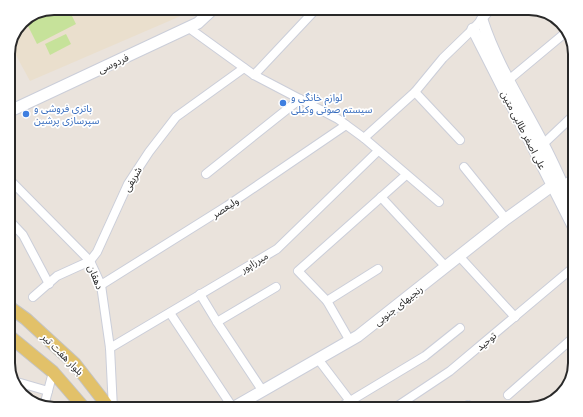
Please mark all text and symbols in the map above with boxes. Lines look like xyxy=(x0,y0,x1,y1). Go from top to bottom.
street label: فردوسی xyxy=(96,50,131,76)
street label: علی اصغر طالبی متین xyxy=(498,89,549,172)
place label: لوازم خانگی و سیستم صوتی وکیلی xyxy=(291,91,373,117)
marker: لوازم خانگی و سیستم صوتی وکیلی xyxy=(278,98,288,108)
place label: باتری فروشی و سپرسازی پرشین xyxy=(34,102,100,127)
marker: باتری فروشی و سپرسازی پرشین xyxy=(21,109,31,119)
street label: شریفی xyxy=(120,164,145,194)
street label: ولیعصر xyxy=(209,194,241,221)
street label: میرزاپور xyxy=(237,249,271,276)
street label: دهقان xyxy=(85,263,106,292)
street label: رنجیهای جنوبی xyxy=(371,282,426,329)
street label: توحید xyxy=(473,329,499,354)
street label: بلوار هفت تیر xyxy=(38,330,87,378)

